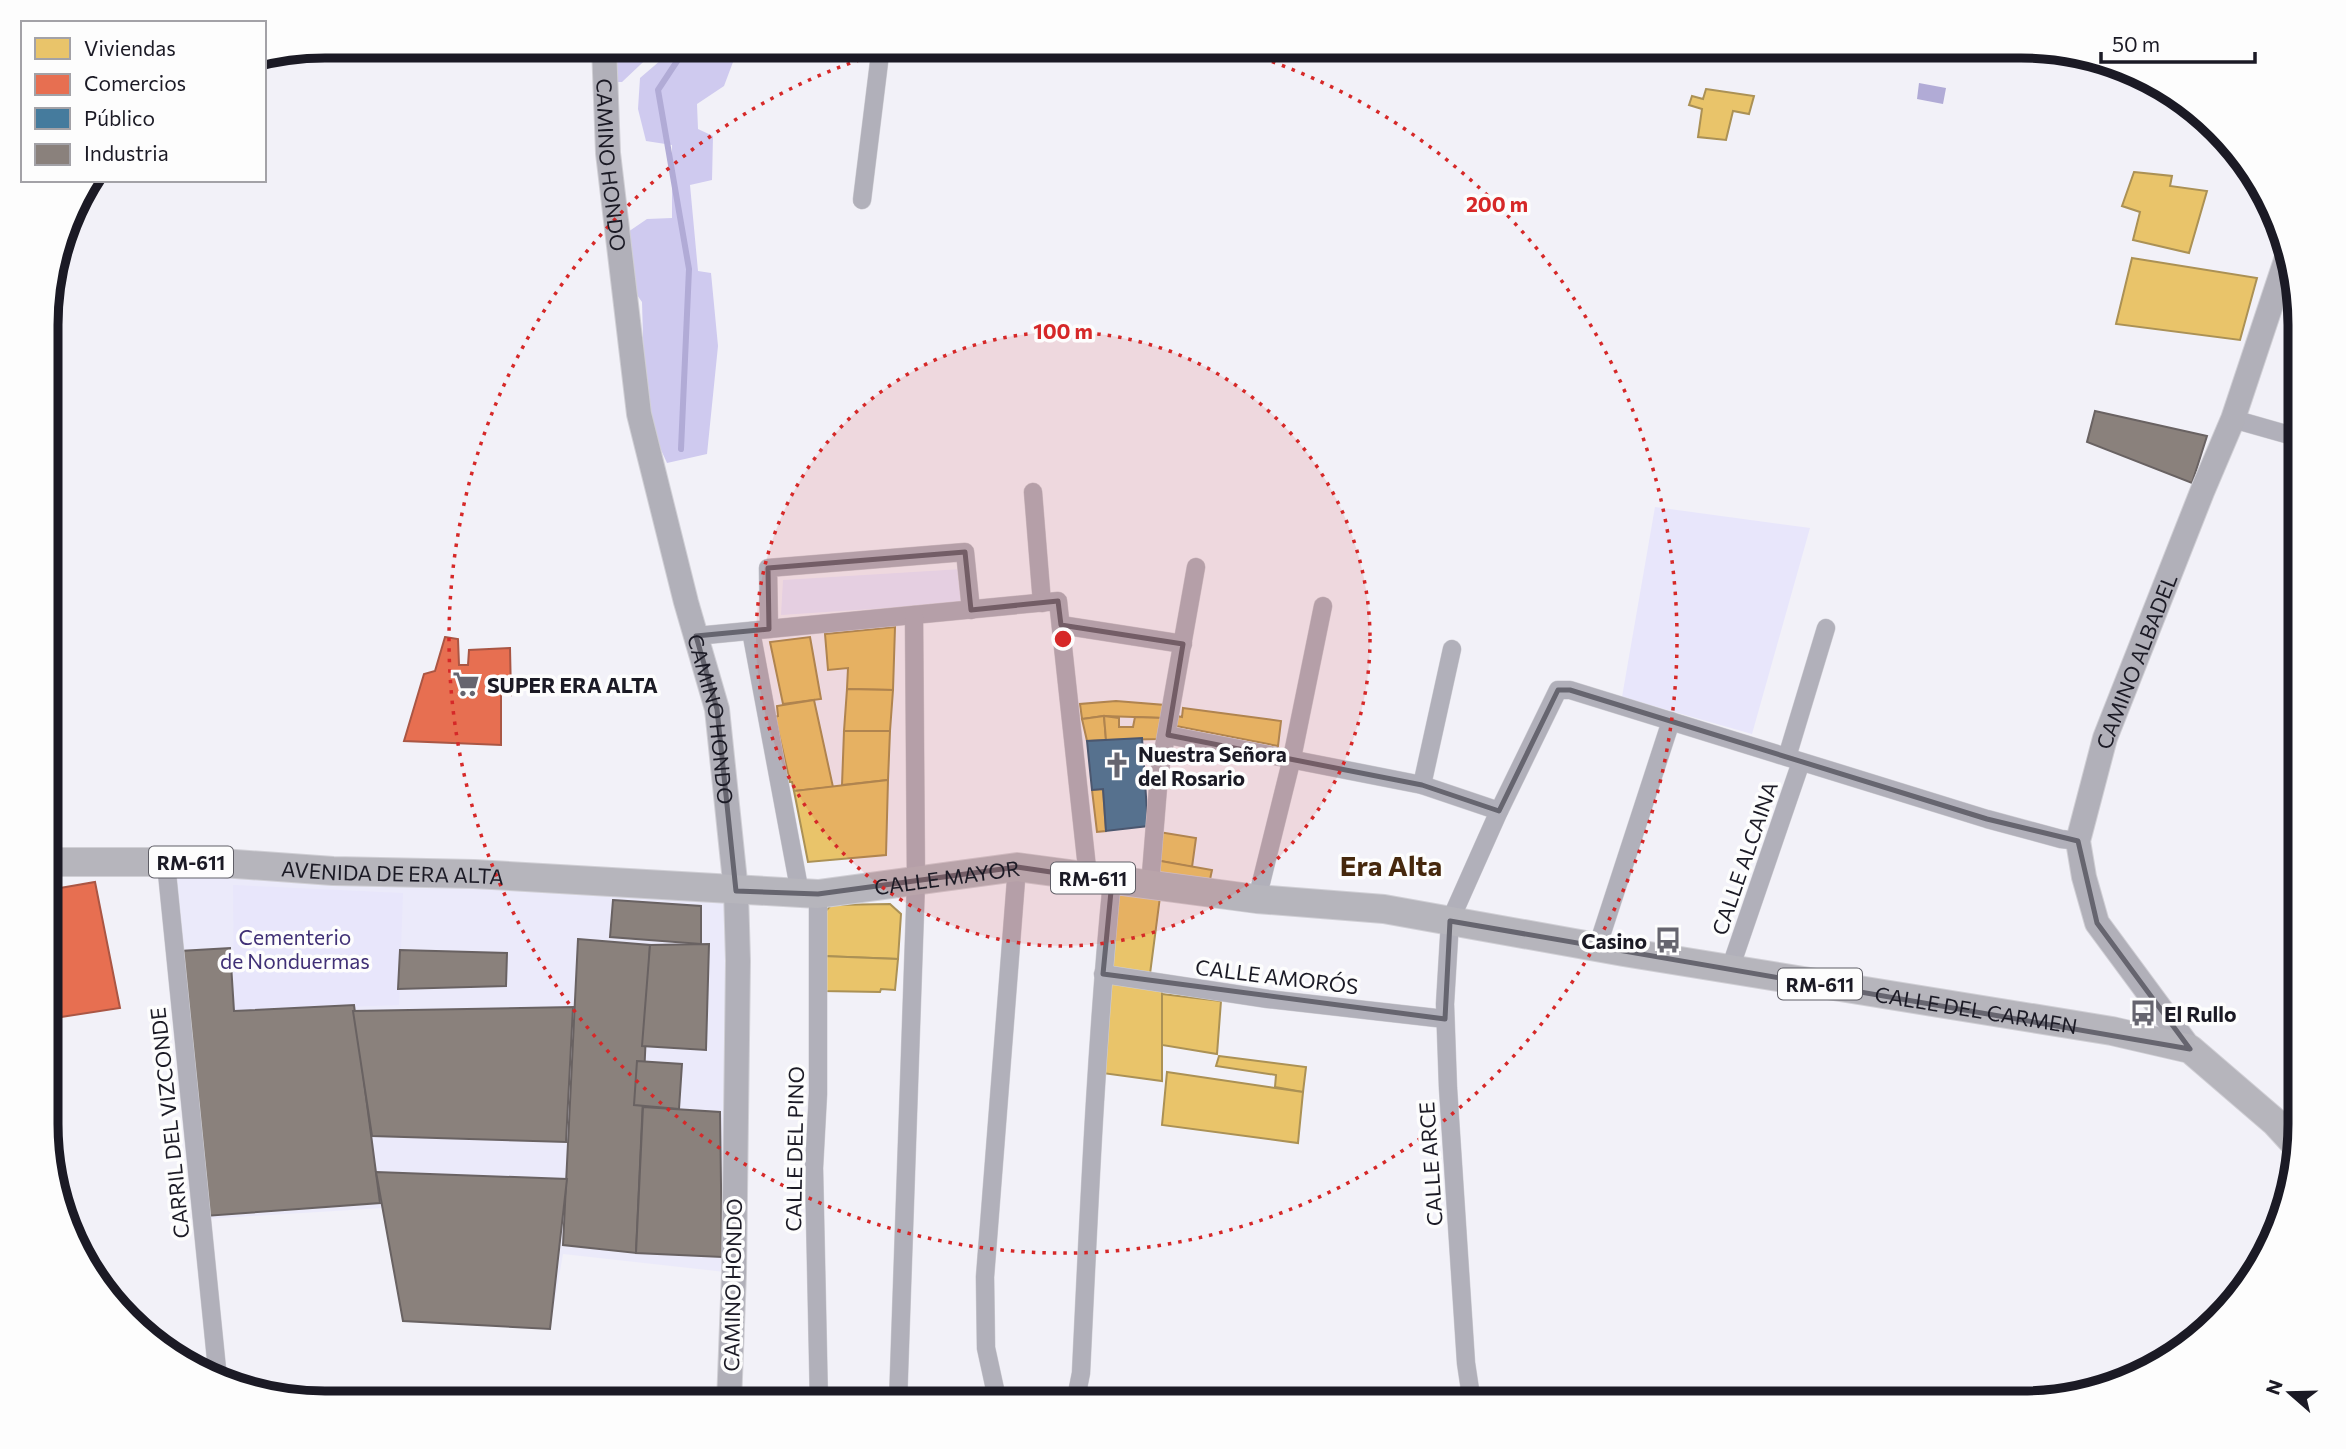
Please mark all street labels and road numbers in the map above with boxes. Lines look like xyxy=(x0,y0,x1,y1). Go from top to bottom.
street label: CAMINO HONDO xyxy=(593,78,632,252)
street label: CAMINO ALBADEL xyxy=(2090,570,2181,751)
street label: CAMINO HONDO xyxy=(683,631,739,805)
street label: CALLE ALCAINA xyxy=(1706,778,1782,938)
road number: RM-611 xyxy=(149,846,233,877)
street label: CALLE MAYOR xyxy=(873,854,1021,899)
street label: AVENIDA DE ERA ALTA xyxy=(281,855,505,888)
road number: RM-611 xyxy=(1051,862,1135,894)
street label: CALLE AMORÓS xyxy=(1194,954,1360,998)
road number: RM-611 xyxy=(1778,968,1862,1000)
street label: CALLE DEL CARMEN xyxy=(1873,980,2079,1038)
street label: CARRIL DEL VIZCONDE xyxy=(144,1006,194,1240)
street label: CALLE DEL PINO xyxy=(780,1066,808,1232)
street label: CALLE ARCE xyxy=(1413,1101,1447,1227)
street label: CAMINO HONDO xyxy=(718,1198,746,1372)

